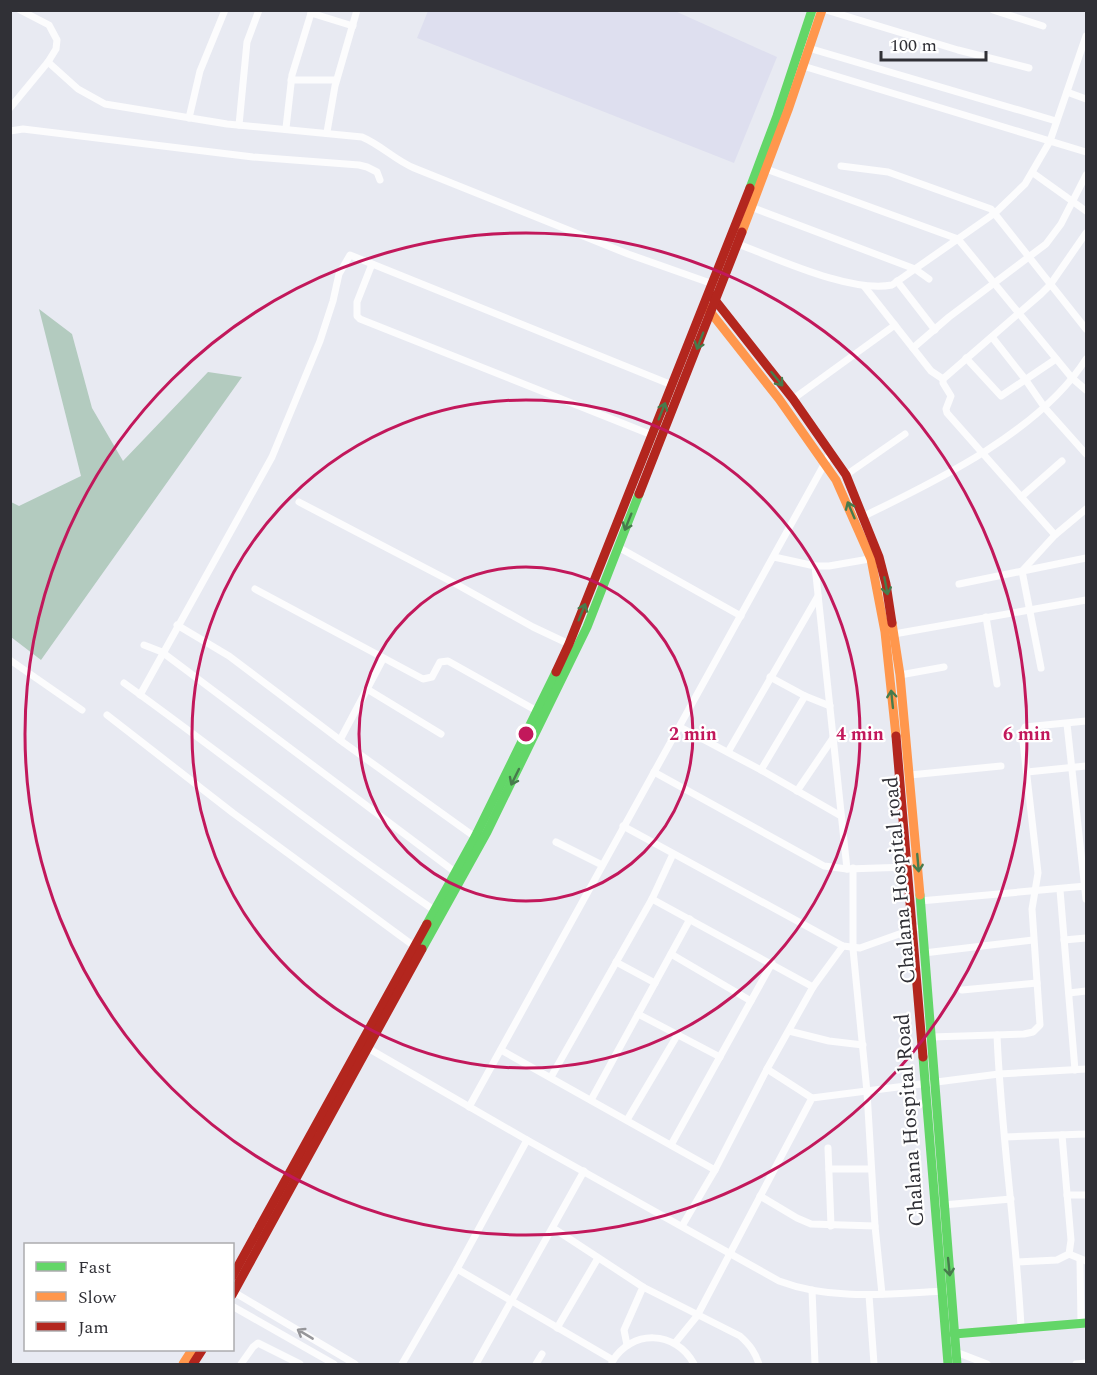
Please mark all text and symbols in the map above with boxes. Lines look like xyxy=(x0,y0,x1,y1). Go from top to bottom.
scale bar xyxy=(881,24,986,62)
text: 100 m xyxy=(890,32,937,59)
one-way arrow xyxy=(694,331,705,350)
one-way arrow xyxy=(770,371,783,387)
one-way arrow xyxy=(657,403,668,421)
one-way arrow xyxy=(844,502,856,520)
one-way arrow xyxy=(622,513,633,531)
one-way arrow xyxy=(881,576,892,596)
one-way arrow xyxy=(577,603,588,622)
one-way arrow xyxy=(886,690,897,710)
text: 2 min xyxy=(669,721,717,748)
text: 4 min xyxy=(836,721,884,748)
text: 6 min xyxy=(1003,721,1051,748)
centre of rings xyxy=(516,724,536,744)
one-way arrow xyxy=(509,768,521,786)
street label: Chalana Hospital road xyxy=(875,775,925,985)
one-way arrow xyxy=(913,853,924,873)
street label: Chalana Hospital Road xyxy=(887,1012,933,1228)
legend xyxy=(24,1243,234,1351)
text: Fast xyxy=(78,1254,111,1281)
one-way arrow xyxy=(944,1256,955,1276)
text: Slow xyxy=(78,1284,117,1311)
text: Jam xyxy=(78,1314,109,1341)
one-way arrow xyxy=(297,1328,314,1340)

